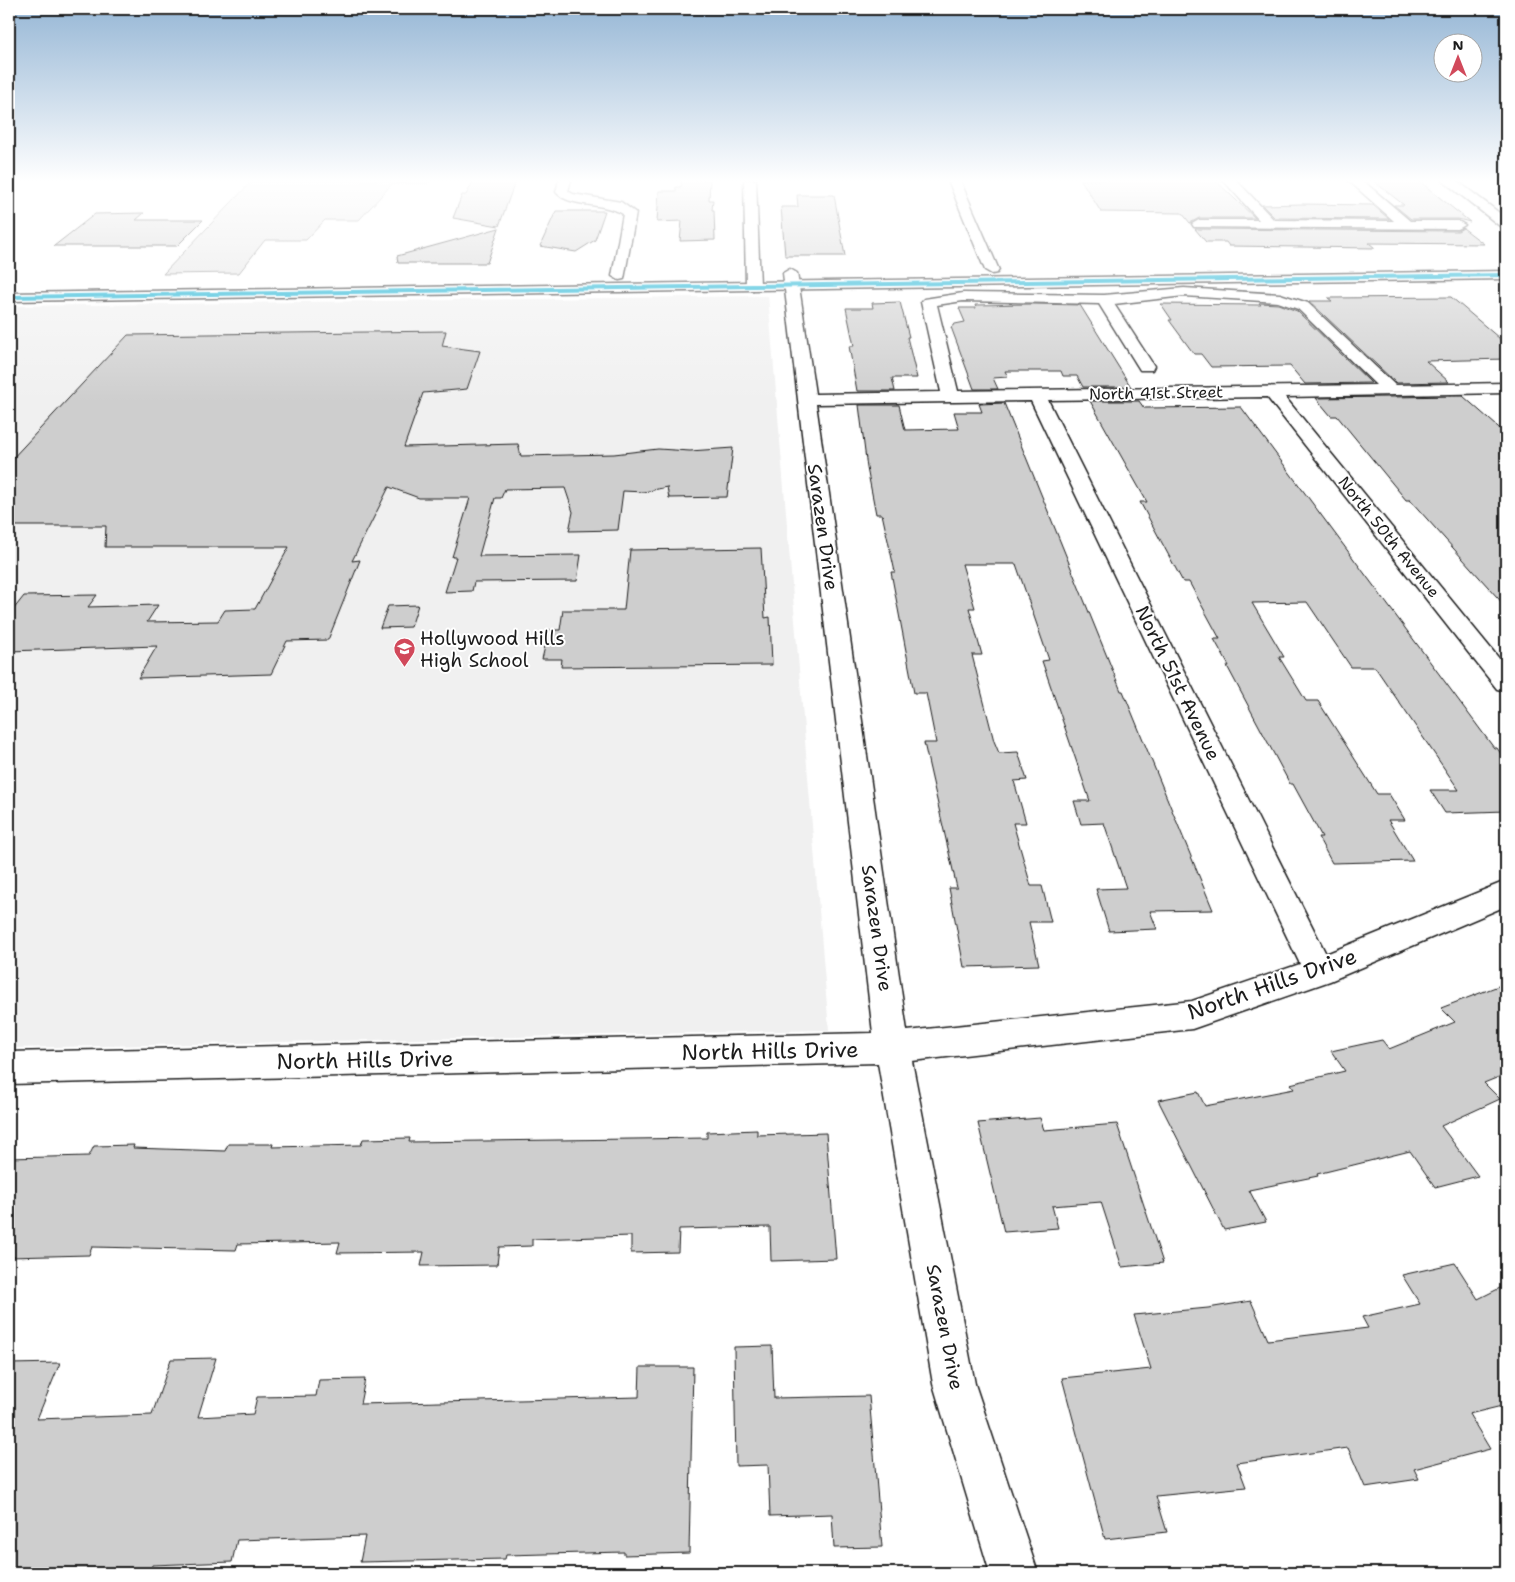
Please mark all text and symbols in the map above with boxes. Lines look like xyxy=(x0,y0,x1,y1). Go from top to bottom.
north arrow xyxy=(1432,32,1482,82)
text: N xyxy=(1452,36,1464,54)
street label: North 41st Street xyxy=(1089,381,1223,405)
street label: Sarazen Drive xyxy=(802,462,844,592)
street label: North 50th Avenue xyxy=(1334,472,1444,602)
street label: North 51st Avenue xyxy=(1130,601,1226,765)
place label: Hollywood Hills High School xyxy=(420,626,565,673)
school or university icon: Hollywood Hills High School xyxy=(392,637,416,668)
street label: Sarazen Drive xyxy=(856,863,898,993)
street label: North Hills Drive xyxy=(1183,941,1361,1027)
street label: North Hills Drive xyxy=(681,1035,859,1067)
street label: North Hills Drive xyxy=(276,1044,454,1076)
street label: Sarazen Drive xyxy=(921,1262,969,1392)

